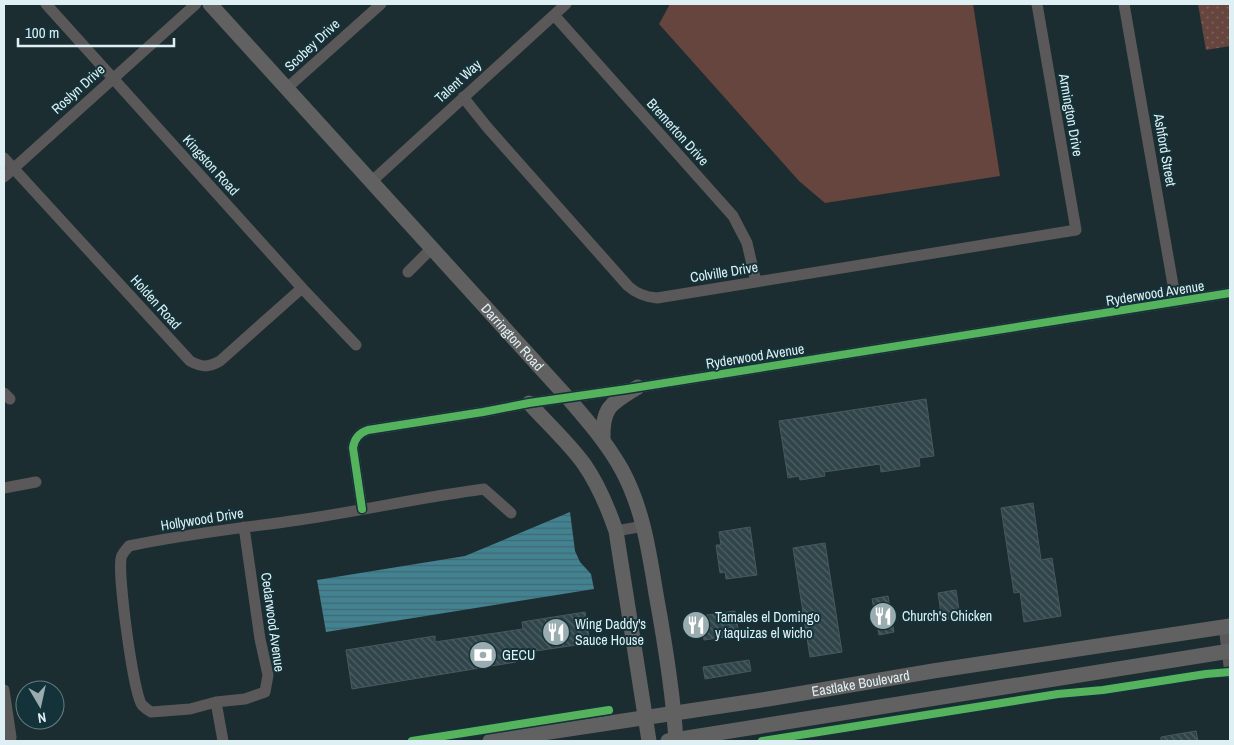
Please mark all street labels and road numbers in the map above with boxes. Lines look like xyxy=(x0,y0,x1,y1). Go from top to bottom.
street label: Scobey Drive xyxy=(281,15,343,75)
street label: Talent Way xyxy=(431,55,485,107)
street label: Roslyn Drive xyxy=(48,60,108,118)
street label: Armington Drive xyxy=(1055,71,1087,158)
street label: Bremerton Drive xyxy=(643,95,713,169)
street label: Ashford Street xyxy=(1150,111,1180,188)
street label: Kingston Road xyxy=(179,131,243,199)
street label: Colville Drive xyxy=(689,258,759,286)
street label: Holden Road xyxy=(127,271,185,333)
street label: Ryderwood Avenue xyxy=(1105,276,1205,310)
street label: Darrington Road xyxy=(477,300,548,375)
street label: Ryderwood Avenue xyxy=(705,339,805,373)
street label: Hollywood Drive xyxy=(159,504,245,534)
street label: Cedarwood Avenue xyxy=(257,571,289,673)
street label: Eastlake Boulevard xyxy=(810,666,911,700)

